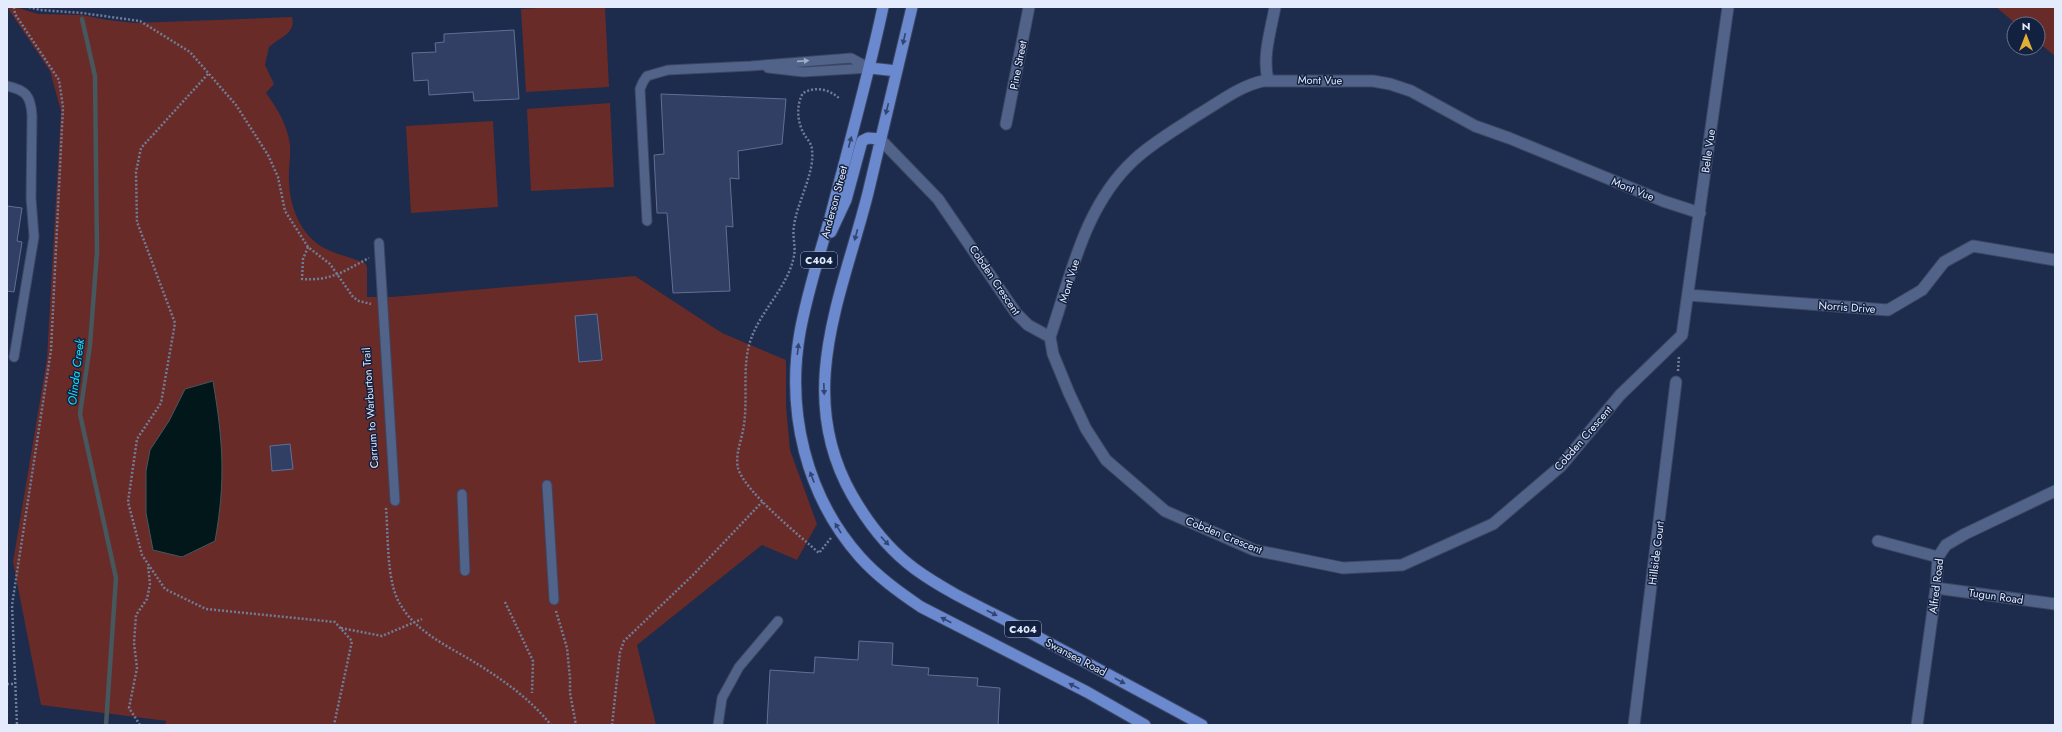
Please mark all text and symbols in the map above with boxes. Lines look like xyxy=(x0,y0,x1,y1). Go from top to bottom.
north arrow xyxy=(2006,16,2046,56)
text: N xyxy=(2022,18,2030,34)
one-way arrow xyxy=(901,33,907,45)
street label: Pine Street xyxy=(1005,39,1031,91)
one-way arrow xyxy=(797,57,809,64)
street label: Mont Vue xyxy=(1298,72,1343,88)
one-way arrow xyxy=(884,103,890,115)
street label: Belle Vue xyxy=(1697,128,1719,174)
one-way arrow xyxy=(847,135,853,147)
street label: Anderson Street xyxy=(817,164,851,240)
street label: Mont Vue xyxy=(1609,173,1657,205)
one-way arrow xyxy=(853,229,859,242)
street label: Cobden Crescent xyxy=(966,242,1025,319)
road number: C404 xyxy=(801,252,837,268)
street label: Mont Vue xyxy=(1055,257,1083,305)
street label: Norris Drive xyxy=(1818,297,1876,317)
water label: Olinda Creek xyxy=(63,337,89,406)
one-way arrow xyxy=(795,343,801,355)
street label: Carrum to Warburton Trail xyxy=(358,347,382,469)
one-way arrow xyxy=(821,383,827,396)
street label: Cobden Crescent xyxy=(1550,402,1616,474)
one-way arrow xyxy=(809,470,815,482)
street label: Cobden Crescent xyxy=(1183,512,1265,558)
street label: Hillside Court xyxy=(1644,520,1668,586)
one-way arrow xyxy=(834,522,842,533)
one-way arrow xyxy=(880,537,889,546)
street label: Alfred Road xyxy=(1925,557,1947,615)
street label: Tugun Road xyxy=(1968,584,2024,608)
one-way arrow xyxy=(987,610,998,616)
one-way arrow xyxy=(940,617,952,623)
road number: C404 xyxy=(1005,621,1041,637)
street label: Swansea Road xyxy=(1043,634,1109,680)
one-way arrow xyxy=(1114,677,1125,684)
one-way arrow xyxy=(1069,682,1080,689)

